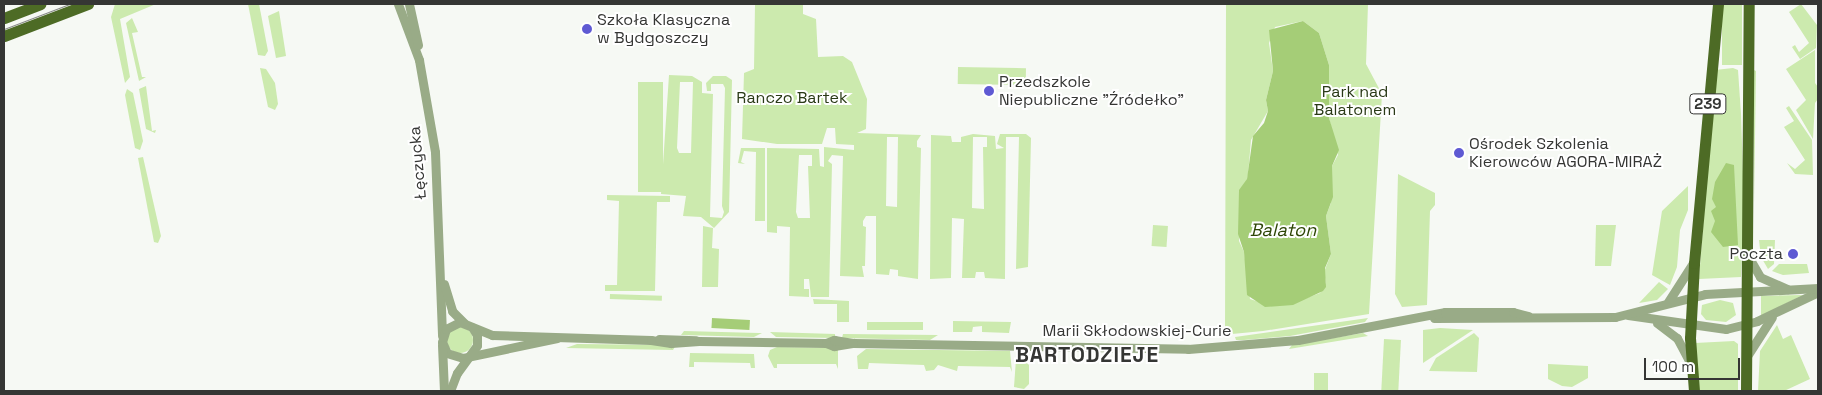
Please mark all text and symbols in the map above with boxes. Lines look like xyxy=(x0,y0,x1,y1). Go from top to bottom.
place label: Szkoła Klasyczna w Bydgoszczy xyxy=(597,10,730,48)
marker: Szkoła Klasyczna w Bydgoszczy xyxy=(581,23,593,35)
place label: Przedszkole Niepubliczne "Źródełko" xyxy=(999,72,1184,110)
park label: Park nad Balatonem xyxy=(1314,82,1396,120)
marker: Przedszkole Niepubliczne "Źródełko" xyxy=(983,85,995,97)
park label: Ranczo Bartek xyxy=(736,88,848,108)
road number: 239 xyxy=(1689,92,1727,116)
street label: Łęczycka xyxy=(405,125,431,201)
place label: Ośrodek Szkolenia Kierowców AGORA-MIRAŻ xyxy=(1469,134,1662,172)
marker: Ośrodek Szkolenia Kierowców AGORA-MIRAŻ xyxy=(1453,147,1465,159)
water label: Balaton xyxy=(1250,219,1316,241)
place label: Poczta xyxy=(1730,244,1783,264)
marker: Poczta xyxy=(1787,248,1799,260)
street label: Marii Skłodowskiej-Curie xyxy=(1043,321,1231,341)
district label: BARTODZIEJE xyxy=(1014,342,1160,368)
scale bar xyxy=(1647,348,1743,380)
text: 100 m xyxy=(1652,357,1694,376)

